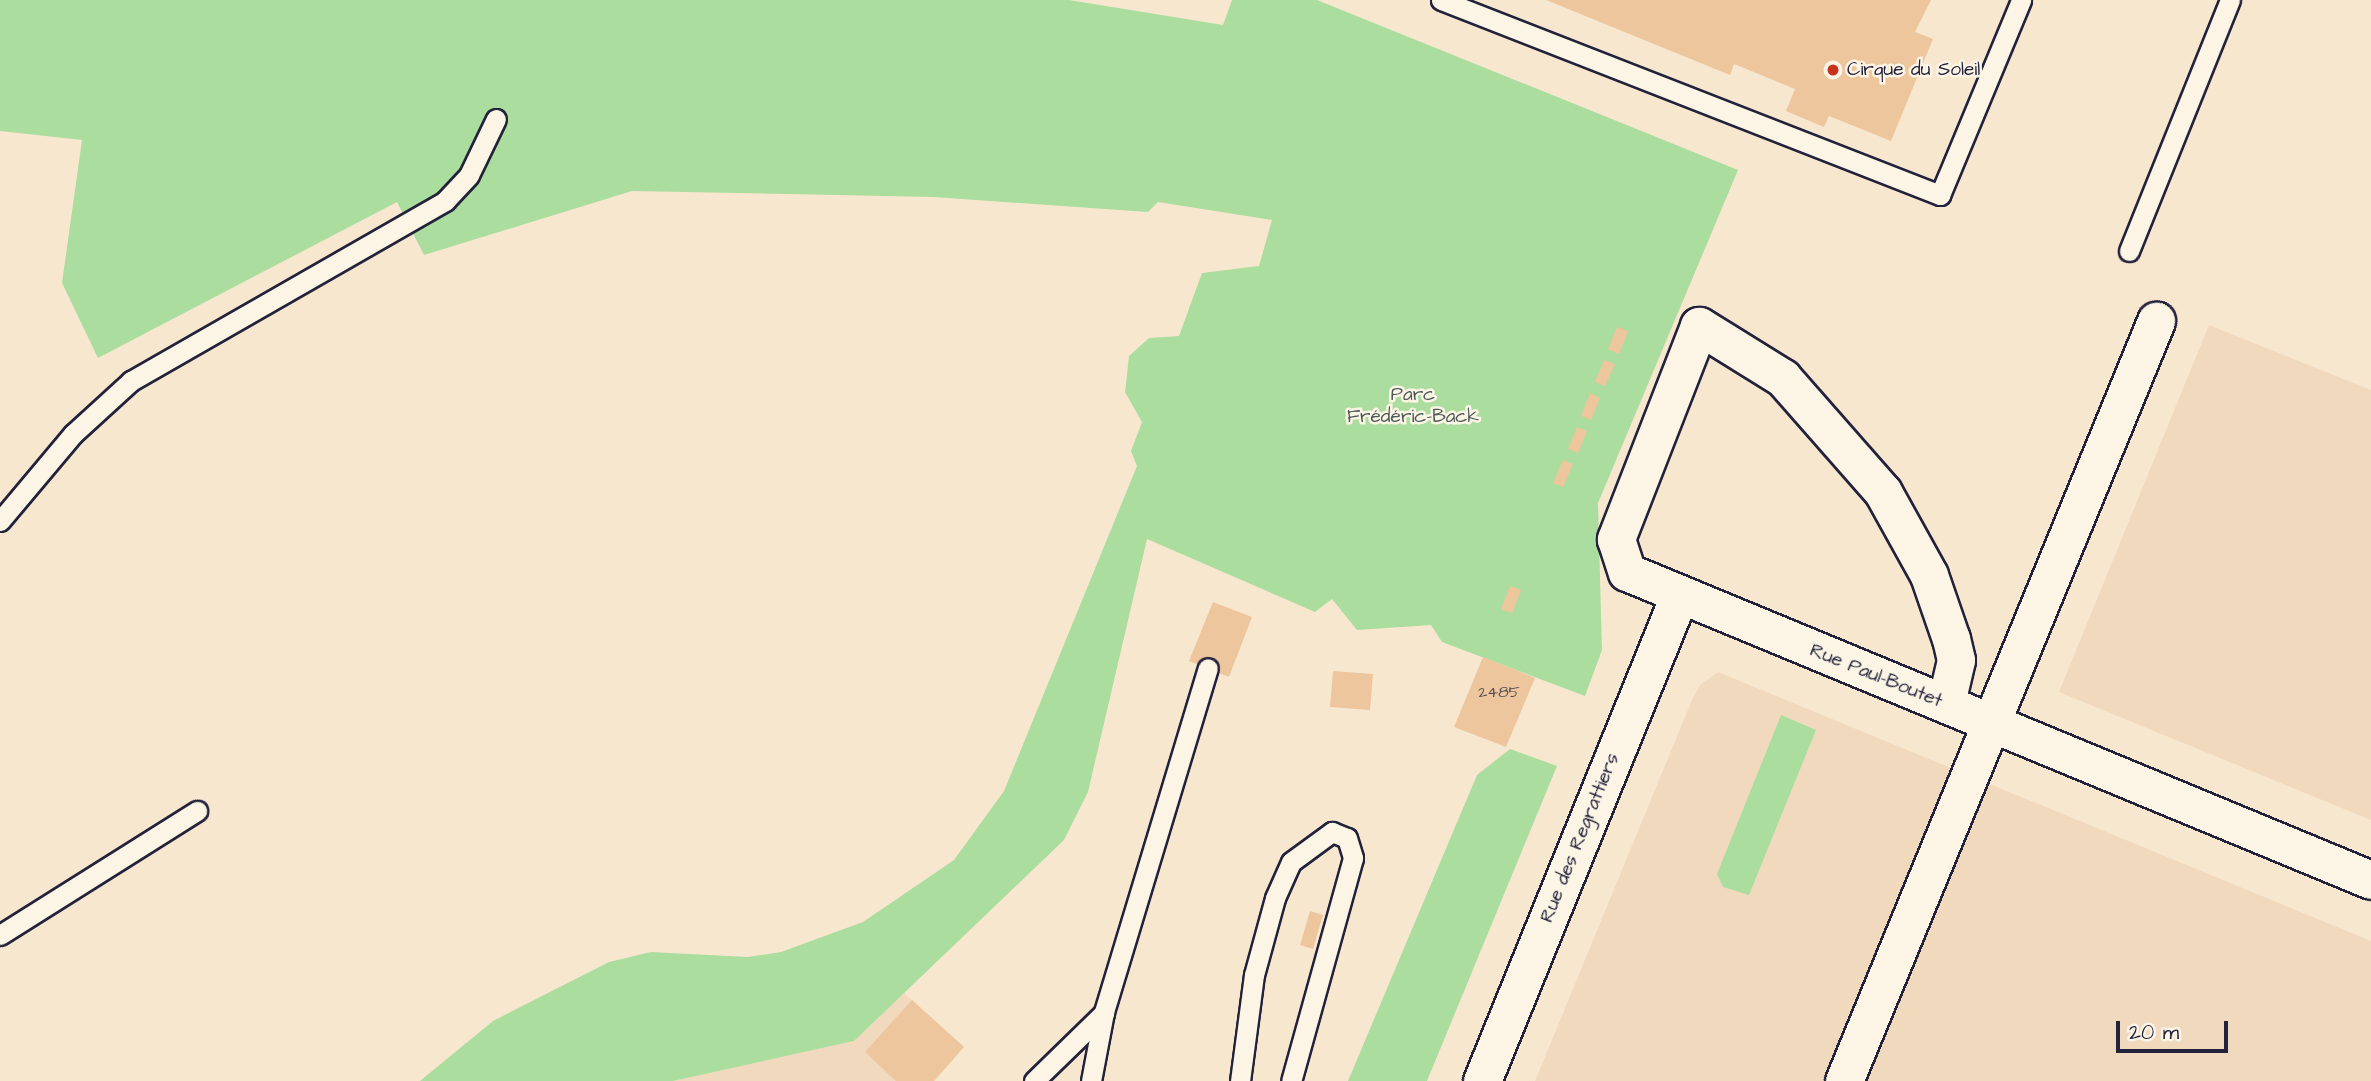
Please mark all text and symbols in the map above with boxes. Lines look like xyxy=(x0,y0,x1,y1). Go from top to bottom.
place label: Cirque du Soleil xyxy=(1847,59,1980,81)
marker: Cirque du Soleil xyxy=(1825,62,1841,78)
park label: Parc Frédéric-Back xyxy=(1347,384,1479,428)
street label: Rue Paul-Boutet xyxy=(1806,639,1946,713)
house number: 2485 xyxy=(1478,682,1520,702)
street label: Rue des Regrattiers xyxy=(1536,750,1624,926)
scale bar xyxy=(2119,1007,2231,1052)
text: 20 m xyxy=(2129,1018,2179,1047)

